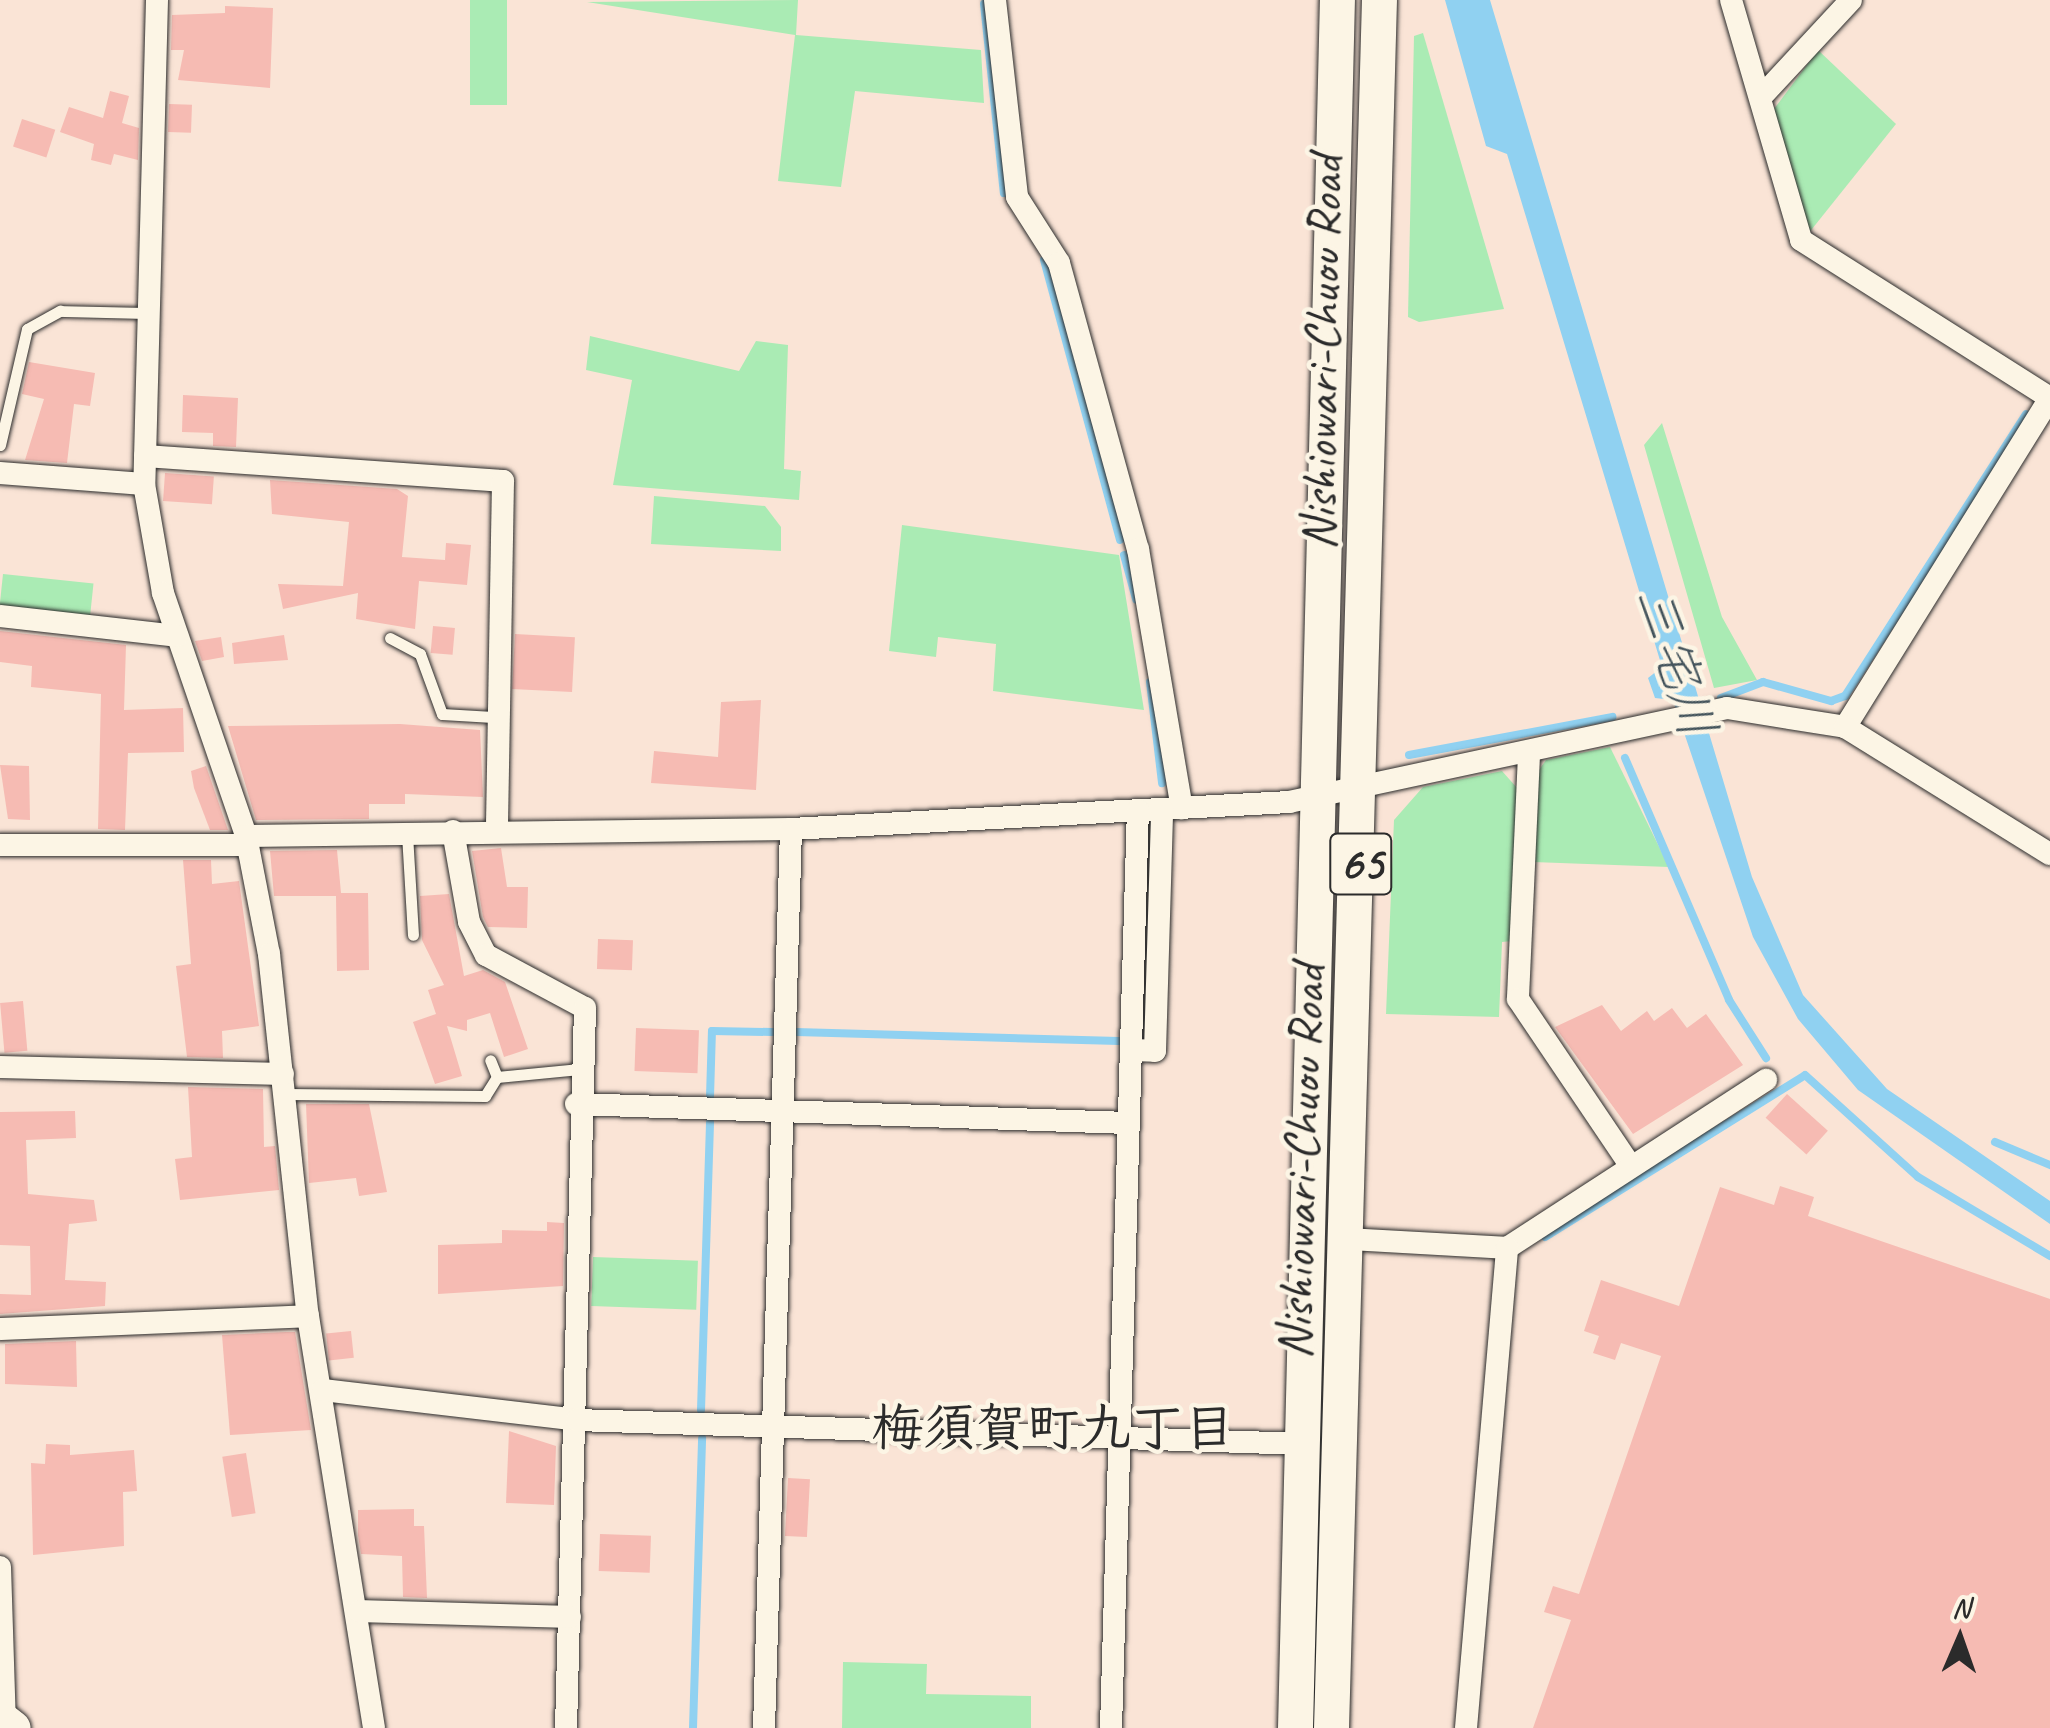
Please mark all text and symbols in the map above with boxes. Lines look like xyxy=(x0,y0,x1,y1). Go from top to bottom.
street label: Nishiowari-Chuou Road xyxy=(1289,155,1355,551)
water label: 三宅川 xyxy=(1621,578,1729,746)
road number: 65 xyxy=(1328,821,1394,907)
street label: Nishiowari-Chuou Road xyxy=(1264,963,1338,1361)
district label: 梅須賀町九丁目 xyxy=(871,1398,1235,1460)
north arrow xyxy=(1910,1588,2010,1688)
text: N xyxy=(1952,1590,1970,1625)

